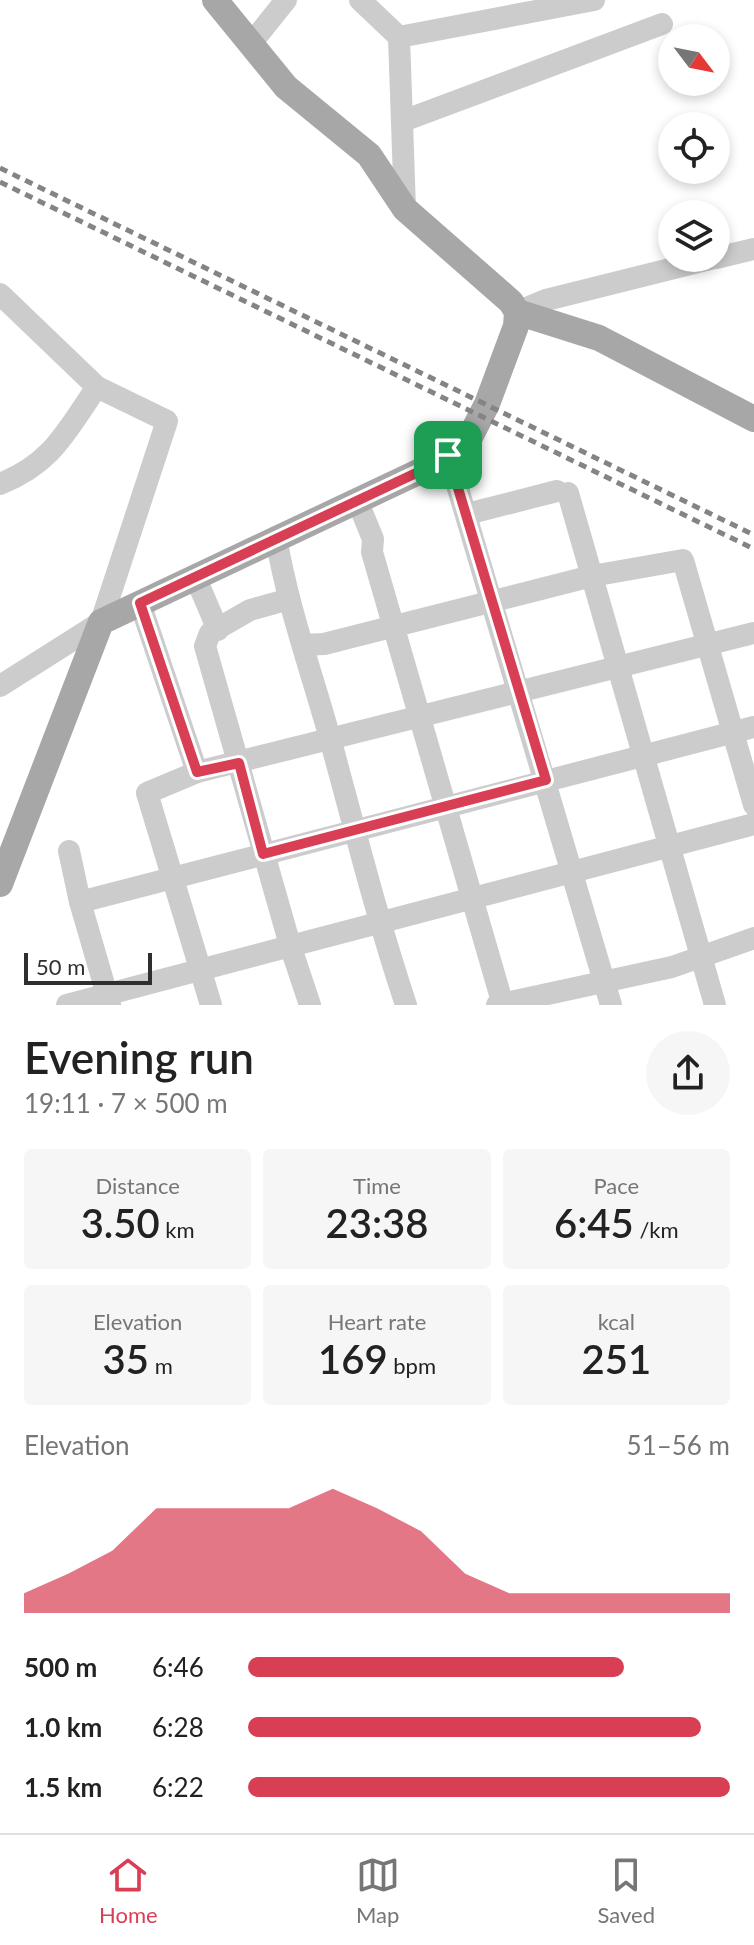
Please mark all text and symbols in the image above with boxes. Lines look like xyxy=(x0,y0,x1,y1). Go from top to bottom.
north arrow xyxy=(658,24,730,96)
map controls xyxy=(658,24,730,272)
button: locate xyxy=(658,112,730,184)
button: layers xyxy=(658,200,730,272)
pin xyxy=(414,421,482,489)
icon: arrive xyxy=(426,433,470,477)
scale bar xyxy=(24,949,152,985)
text: 50 m xyxy=(36,953,85,980)
text: Evening run xyxy=(24,1031,254,1083)
button: share xyxy=(646,1031,730,1115)
text: 19:11 · 7 × 500 m xyxy=(24,1087,228,1119)
text: Distance xyxy=(95,1172,180,1199)
text: Time xyxy=(353,1172,401,1199)
text: Pace xyxy=(593,1172,639,1199)
text: 3.50 xyxy=(81,1199,160,1247)
text: 23:38 xyxy=(326,1199,428,1247)
text: 6:45 xyxy=(554,1199,634,1247)
text: km xyxy=(160,1216,195,1243)
text: /km xyxy=(634,1216,679,1243)
text: Elevation xyxy=(93,1308,182,1335)
text: Heart rate xyxy=(328,1308,426,1335)
text: kcal xyxy=(598,1308,635,1335)
text: 35 xyxy=(103,1335,149,1383)
text: 169 xyxy=(318,1335,388,1383)
text: 251 xyxy=(582,1335,651,1383)
text: m xyxy=(149,1352,173,1379)
text: bpm xyxy=(388,1352,436,1379)
text: Elevation xyxy=(24,1429,130,1461)
text: 51–56 m xyxy=(627,1429,730,1461)
text: 500 m xyxy=(24,1651,97,1683)
text: 6:46 xyxy=(152,1651,204,1683)
text: 1.0 km xyxy=(24,1711,102,1743)
text: 6:28 xyxy=(152,1711,204,1743)
text: 1.5 km xyxy=(24,1771,102,1803)
text: 6:22 xyxy=(152,1771,204,1803)
tab: Home xyxy=(99,1853,158,1928)
tab: Map xyxy=(356,1853,400,1928)
tab: Saved xyxy=(598,1853,655,1928)

